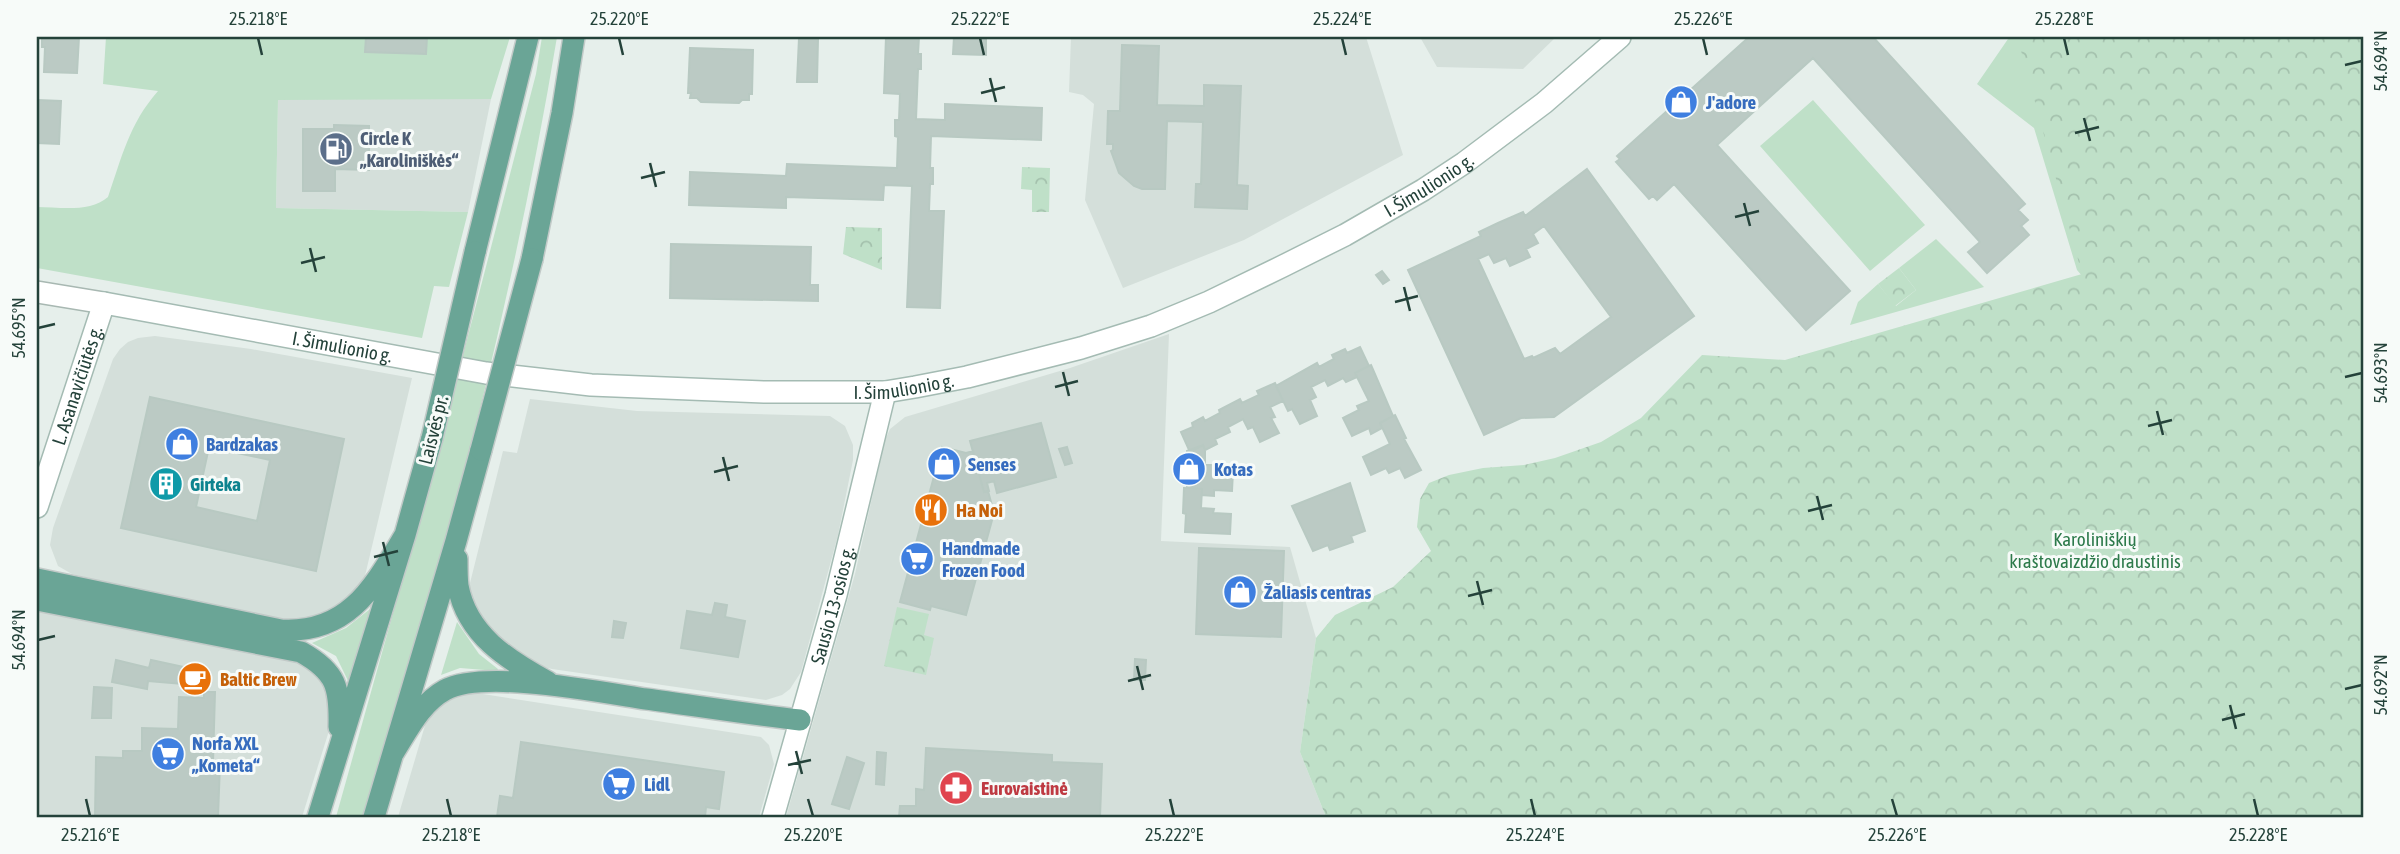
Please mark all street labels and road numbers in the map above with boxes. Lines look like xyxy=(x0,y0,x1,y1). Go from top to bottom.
street label: I. Šimulionio g. xyxy=(1380,149,1478,221)
street label: L. Asanavičiūtės g. xyxy=(47,323,107,448)
street label: I. Šimulionio g. xyxy=(291,327,394,367)
street label: I. Šimulionio g. xyxy=(854,369,956,403)
street label: Laisvės pr. xyxy=(414,393,452,467)
street label: Sausio 13-osios g. xyxy=(806,544,858,667)

